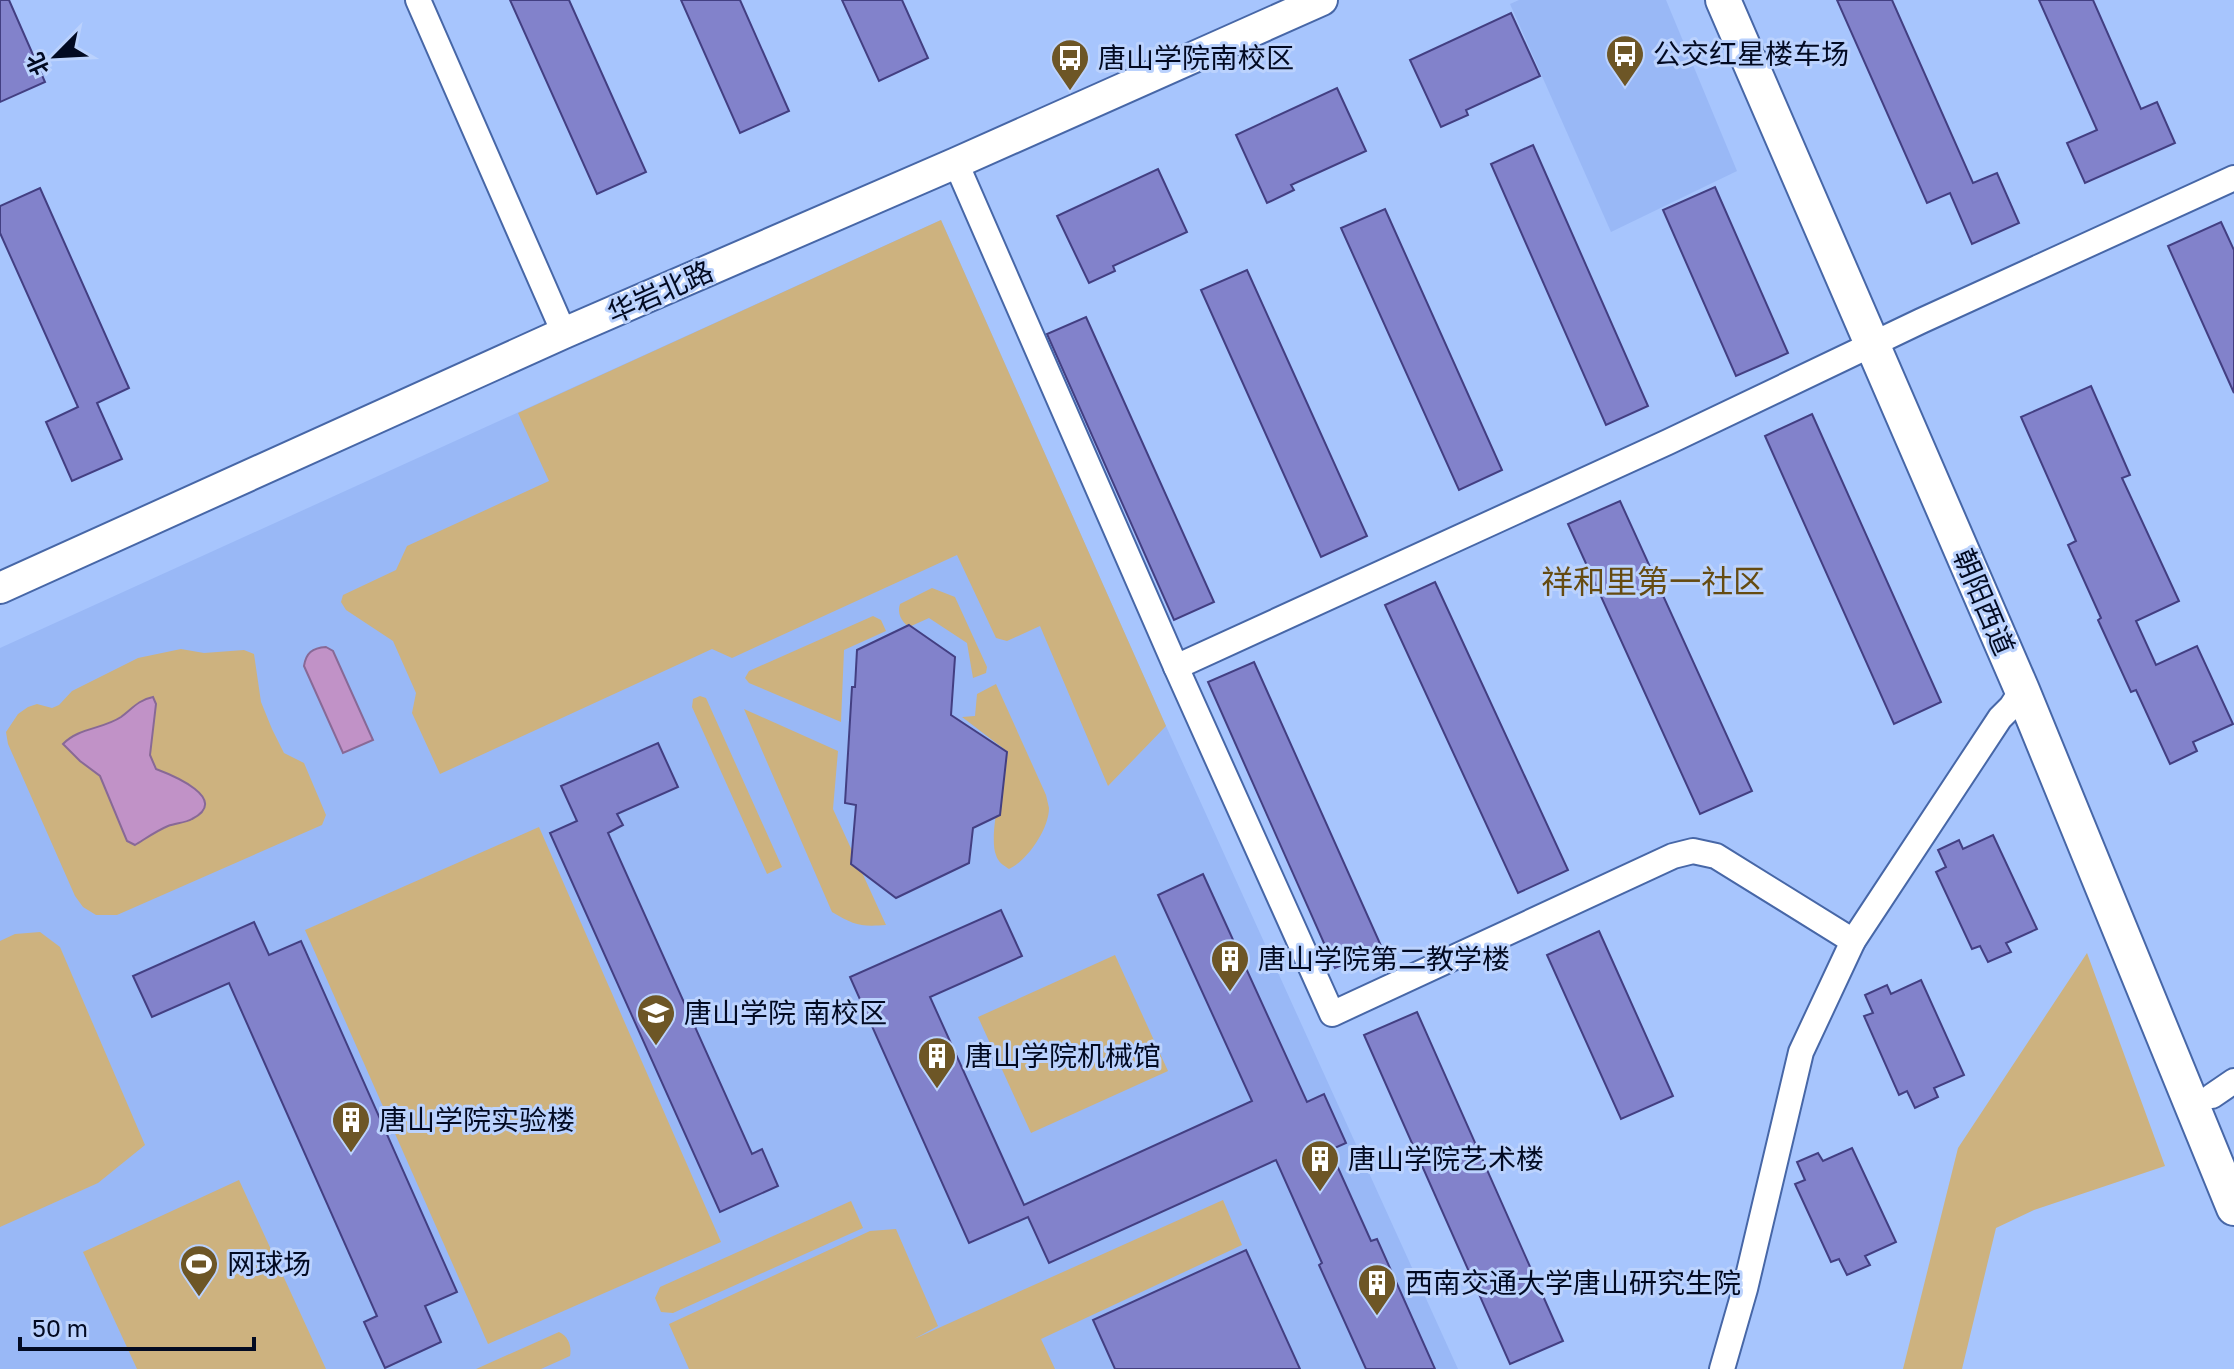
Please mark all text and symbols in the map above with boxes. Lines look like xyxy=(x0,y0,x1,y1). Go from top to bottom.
north arrow xyxy=(16,16,96,96)
bus stop icon: 公交红星楼车场 xyxy=(1604,33,1646,88)
bus stop icon: 唐山学院南校区 xyxy=(1049,37,1091,92)
place label: 公交红星楼车场 xyxy=(1653,37,1849,70)
place label: 唐山学院南校区 xyxy=(1098,41,1294,74)
text: 北 xyxy=(20,49,54,80)
street label: 华岩北路 xyxy=(602,254,718,329)
street label: 朝阳西道 xyxy=(1947,544,2022,660)
district label: 祥和里第一社区 xyxy=(1541,562,1765,600)
building icon: 唐山学院第二教学楼 xyxy=(1209,938,1251,993)
place label: 唐山学院第二教学楼 xyxy=(1258,942,1510,975)
school or university icon: 唐山学院 南校区 xyxy=(635,992,677,1047)
place label: 唐山学院 南校区 xyxy=(684,996,887,1029)
building icon: 唐山学院机械馆 xyxy=(916,1035,958,1090)
place label: 唐山学院机械馆 xyxy=(965,1039,1161,1072)
building icon: 唐山学院实验楼 xyxy=(330,1099,372,1154)
place label: 唐山学院实验楼 xyxy=(379,1103,575,1136)
building icon: 唐山学院艺术楼 xyxy=(1299,1138,1341,1193)
place label: 唐山学院艺术楼 xyxy=(1348,1142,1544,1175)
sports icon: 网球场 xyxy=(178,1243,220,1298)
place label: 网球场 xyxy=(227,1247,311,1280)
building icon: 西南交通大学唐山研究生院 xyxy=(1356,1262,1398,1317)
place label: 西南交通大学唐山研究生院 xyxy=(1405,1266,1741,1299)
scale bar xyxy=(20,1301,254,1351)
text: 50 m xyxy=(32,1313,88,1342)

